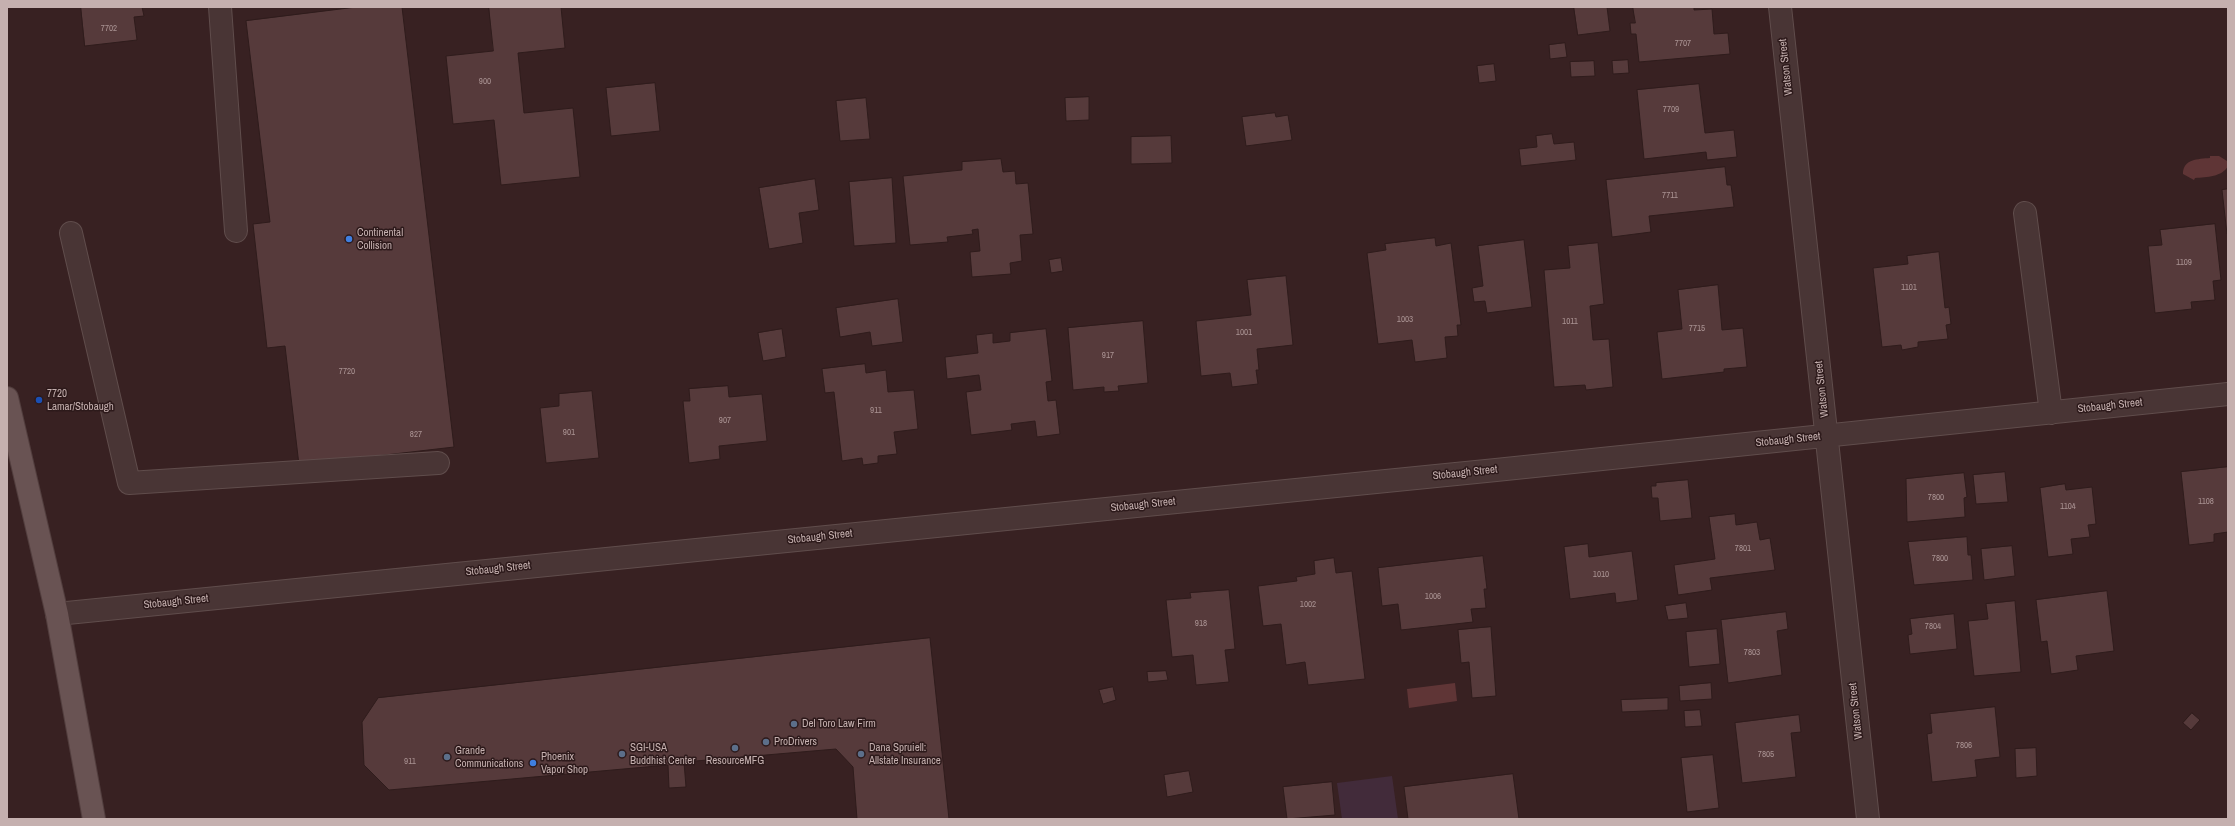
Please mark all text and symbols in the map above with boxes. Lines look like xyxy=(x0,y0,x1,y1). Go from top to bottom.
house number: 7702 xyxy=(101,24,117,34)
street label: Watson Street xyxy=(1776,38,1796,96)
house number: 7707 xyxy=(1675,39,1691,49)
house number: 900 xyxy=(479,77,491,87)
house number: 7709 xyxy=(1663,105,1679,115)
house number: 7711 xyxy=(1662,191,1678,201)
place label: Continental Collision xyxy=(357,226,403,252)
marker: Continental Collision xyxy=(344,234,354,244)
house number: 1109 xyxy=(2176,258,2192,268)
house number: 1101 xyxy=(1901,283,1917,293)
house number: 1003 xyxy=(1397,315,1413,325)
house number: 1011 xyxy=(1562,317,1578,327)
house number: 7715 xyxy=(1689,324,1705,334)
house number: 1001 xyxy=(1236,328,1252,338)
house number: 917 xyxy=(1102,351,1114,361)
street label: Watson Street xyxy=(1812,360,1832,418)
house number: 7720 xyxy=(339,367,355,377)
place label: 7720 Lamar/Stobaugh xyxy=(47,387,114,413)
marker: 7720 Lamar/Stobaugh xyxy=(34,395,44,405)
street label: Stobaugh Street xyxy=(2077,396,2143,416)
house number: 911 xyxy=(870,406,882,416)
house number: 907 xyxy=(719,416,731,426)
house number: 901 xyxy=(563,428,575,438)
house number: 827 xyxy=(410,430,422,440)
street label: Stobaugh Street xyxy=(1755,430,1821,450)
street label: Stobaugh Street xyxy=(1432,463,1498,483)
house number: 7800 xyxy=(1928,493,1944,503)
street label: Stobaugh Street xyxy=(1110,495,1176,515)
house number: 1108 xyxy=(2198,497,2214,507)
house number: 1104 xyxy=(2060,502,2076,512)
street label: Stobaugh Street xyxy=(787,527,853,547)
house number: 7801 xyxy=(1735,544,1751,554)
house number: 7800 xyxy=(1932,554,1948,564)
street label: Stobaugh Street xyxy=(465,559,531,579)
house number: 1010 xyxy=(1593,570,1609,580)
street label: Stobaugh Street xyxy=(143,592,209,612)
house number: 1006 xyxy=(1425,592,1441,602)
house number: 1002 xyxy=(1300,600,1316,610)
house number: 918 xyxy=(1195,619,1207,629)
house number: 7804 xyxy=(1925,622,1941,632)
house number: 7803 xyxy=(1744,648,1760,658)
street label: Watson Street xyxy=(1846,682,1866,740)
place label: Del Toro Law Firm xyxy=(802,717,876,731)
marker: Del Toro Law Firm xyxy=(789,719,799,729)
place label: ProDrivers xyxy=(774,735,817,749)
marker: ProDrivers xyxy=(761,737,771,747)
place label: SGI-USA Buddhist Center xyxy=(630,741,695,767)
place label: Dana Spruiell: Allstate Insurance xyxy=(869,741,941,767)
house number: 7806 xyxy=(1956,741,1972,751)
marker: ResourceMFG xyxy=(730,743,740,753)
place label: Grande Communications xyxy=(455,744,523,770)
marker: SGI-USA Buddhist Center xyxy=(617,749,627,759)
marker: Dana Spruiell: Allstate Insurance xyxy=(856,749,866,759)
place label: Phoenix Vapor Shop xyxy=(541,750,588,776)
house number: 7805 xyxy=(1758,750,1774,760)
marker: Grande Communications xyxy=(442,752,452,762)
place label: ResourceMFG xyxy=(706,754,764,768)
house number: 911 xyxy=(404,757,416,767)
marker: Phoenix Vapor Shop xyxy=(528,758,538,768)

